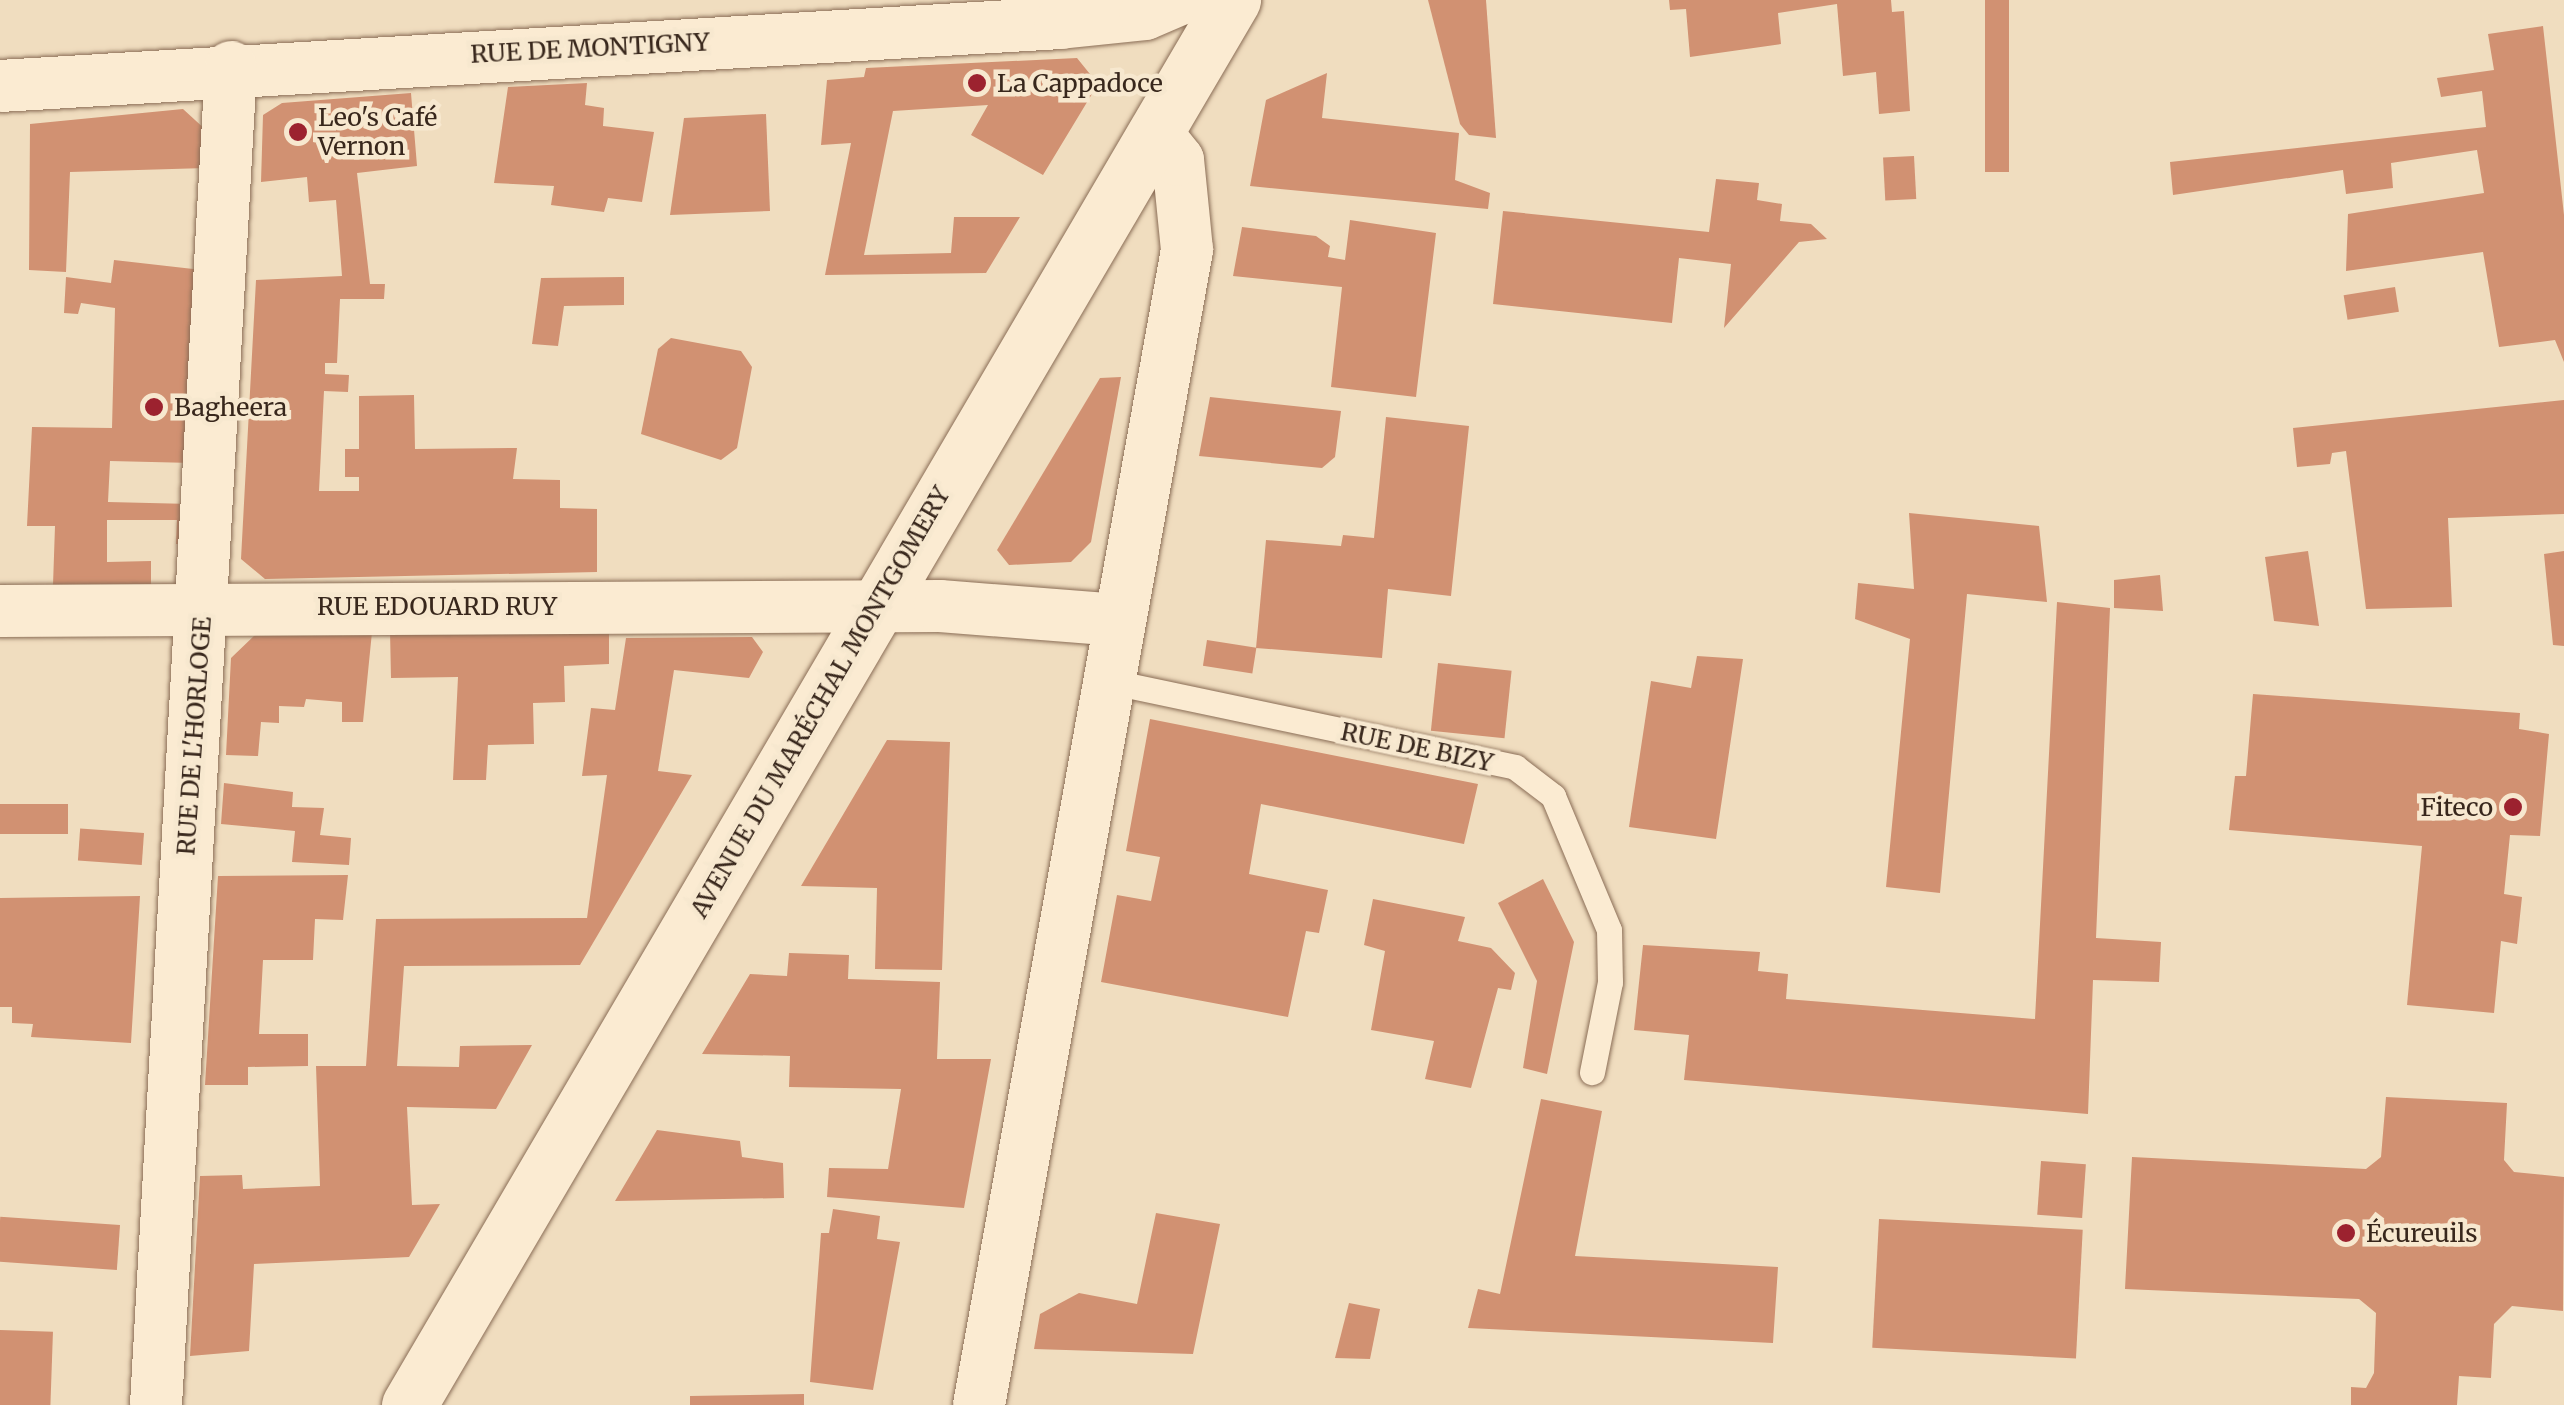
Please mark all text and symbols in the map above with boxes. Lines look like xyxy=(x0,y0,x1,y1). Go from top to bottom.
street label: RUE DE MONTIGNY xyxy=(470,27,710,69)
place label: La Cappadoce xyxy=(997,68,1163,98)
marker: La Cappadoce xyxy=(966,72,988,94)
place label: Leo's Café Vernon xyxy=(318,103,437,162)
marker: Leo's Café Vernon xyxy=(287,121,309,143)
place label: Bagheera xyxy=(174,392,287,422)
marker: Bagheera xyxy=(143,396,165,418)
street label: AVENUE DU MARÉCHAL MONTGOMERY xyxy=(684,481,956,923)
street label: RUE EDOUARD RUY xyxy=(317,591,557,621)
street label: RUE DE L'HORLOGE xyxy=(171,616,217,856)
street label: RUE DE BIZY xyxy=(1338,716,1496,778)
place label: Fiteco xyxy=(2421,792,2493,822)
marker: Fiteco xyxy=(2502,796,2524,818)
place label: Écureuils xyxy=(2366,1218,2478,1248)
marker: Écureuils xyxy=(2335,1222,2357,1244)

